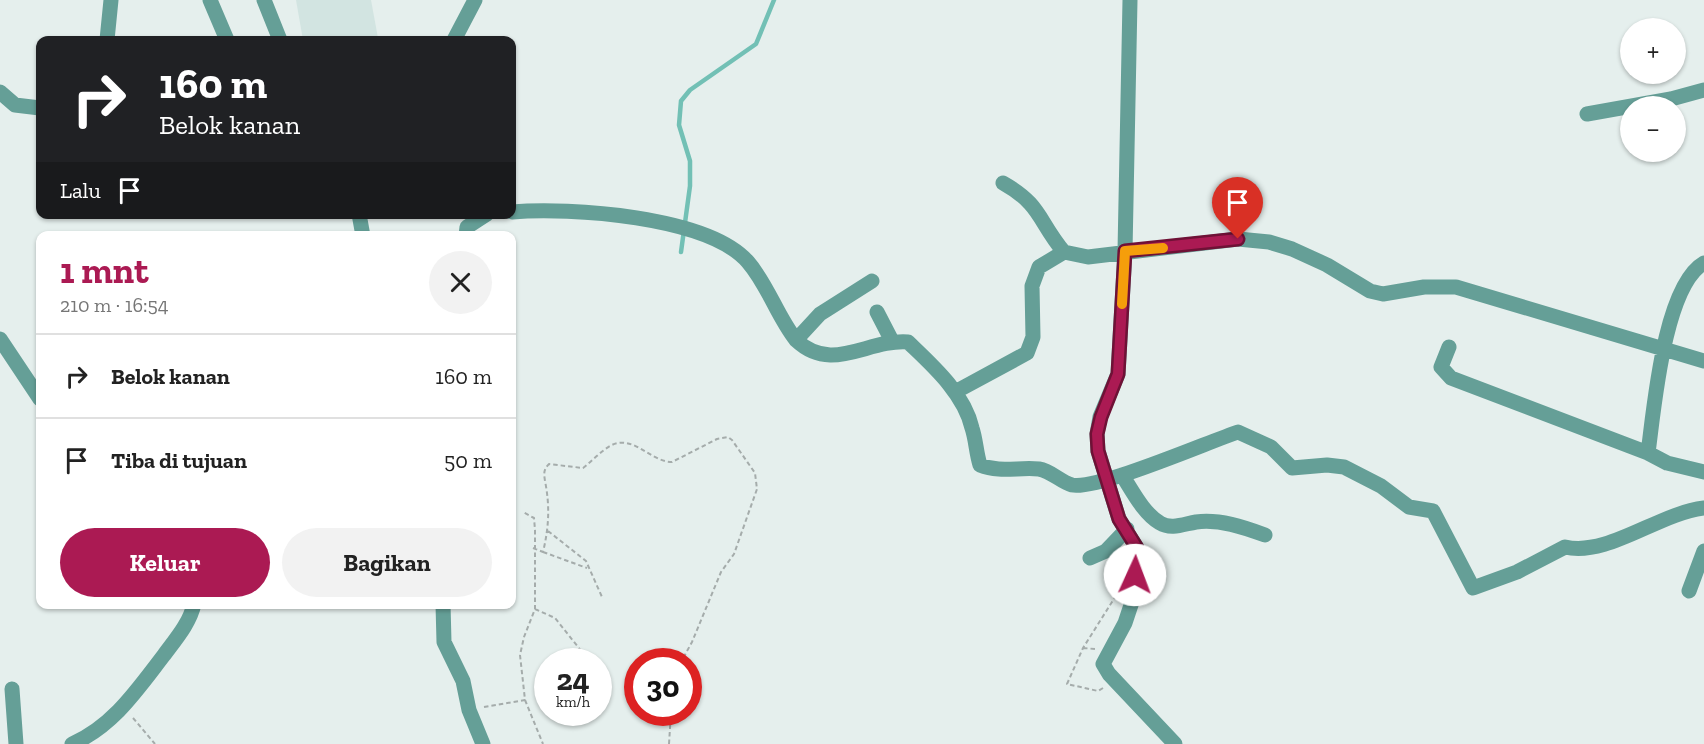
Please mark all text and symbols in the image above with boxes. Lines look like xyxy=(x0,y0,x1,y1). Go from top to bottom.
map controls xyxy=(1620,18,1686,162)
button: + xyxy=(1620,18,1686,84)
text: 160 m xyxy=(159,58,267,109)
icon: right xyxy=(60,60,138,138)
button: − xyxy=(1620,96,1686,162)
text: Belok kanan xyxy=(159,109,300,141)
icon: arrive xyxy=(113,174,146,207)
text: Lalu xyxy=(60,177,101,204)
pin xyxy=(1212,177,1263,239)
icon: arrive xyxy=(1221,186,1254,219)
text: 1 mnt xyxy=(60,249,149,292)
button: close xyxy=(429,251,492,314)
text: 210 m · 16:54 xyxy=(60,293,169,317)
icon: right xyxy=(60,360,93,393)
text: Belok kanan xyxy=(111,363,230,390)
text: 160 m xyxy=(435,363,492,390)
icon: arrive xyxy=(60,444,93,477)
text: Tiba di tujuan xyxy=(111,447,247,474)
text: 50 m xyxy=(444,447,492,474)
button: Keluar xyxy=(60,528,270,597)
button: Bagikan xyxy=(282,528,492,597)
position arrow xyxy=(1103,543,1167,607)
speed limit sign: 30 xyxy=(624,648,702,726)
text: 24 xyxy=(556,662,590,698)
text: km/h xyxy=(556,693,590,711)

